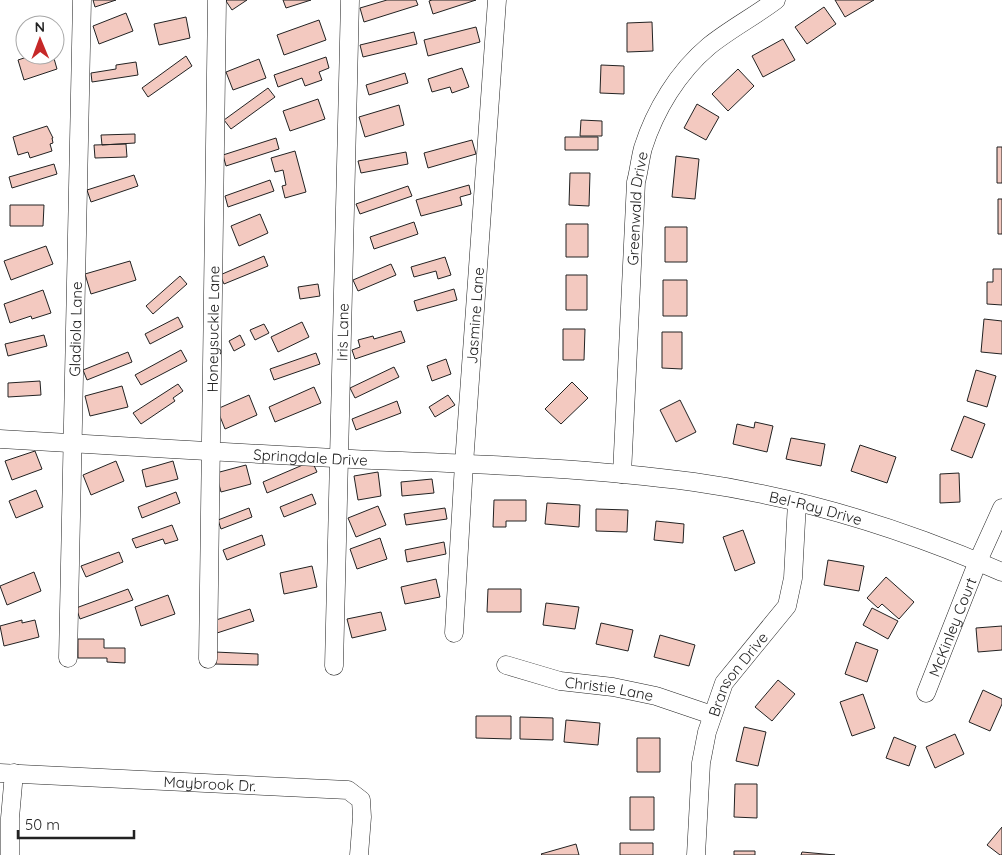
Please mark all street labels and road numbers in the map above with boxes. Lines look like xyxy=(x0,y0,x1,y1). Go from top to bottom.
street label: Greenwald Drive xyxy=(623,150,651,266)
street label: Honeysuckle Lane xyxy=(202,266,223,393)
street label: Jasmine Lane xyxy=(462,267,487,365)
street label: Gladiola Lane xyxy=(64,281,86,377)
street label: Iris Lane xyxy=(332,303,352,361)
street label: Springdale Drive xyxy=(253,444,368,469)
street label: Bel-Ray Drive xyxy=(767,486,865,529)
street label: McKinley Court xyxy=(924,575,980,679)
street label: Branson Drive xyxy=(704,628,772,719)
street label: Christie Lane xyxy=(564,672,655,705)
street label: Maybrook Dr. xyxy=(163,771,256,795)

